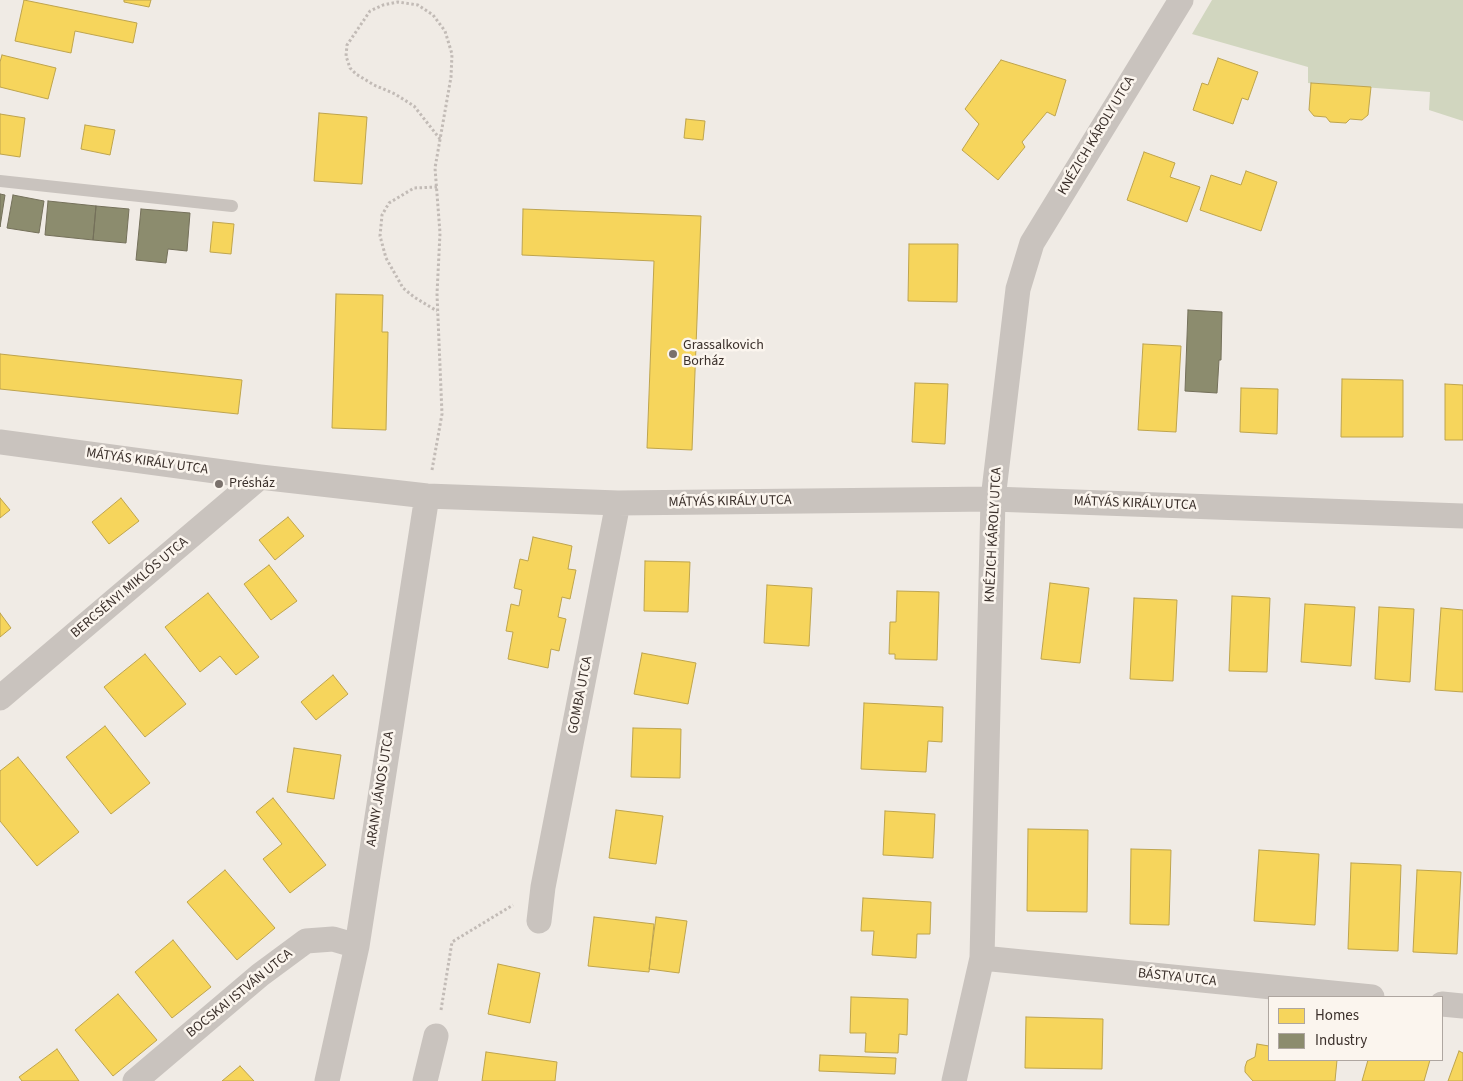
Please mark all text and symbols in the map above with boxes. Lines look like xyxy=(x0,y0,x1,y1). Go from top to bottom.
street label: KNÉZICH KÁROLY UTCA xyxy=(1055,74,1139,198)
place label: Grassalkovich Borház xyxy=(683,338,764,371)
marker: Grassalkovich Borház xyxy=(667,348,679,360)
street label: MÁTYÁS KIRÁLY UTCA xyxy=(85,445,209,479)
street label: KNÉZICH KÁROLY UTCA xyxy=(982,467,1006,603)
place label: Présház xyxy=(229,476,275,492)
marker: Présház xyxy=(213,478,225,490)
street label: MÁTYÁS KIRÁLY UTCA xyxy=(668,493,792,511)
street label: MÁTYÁS KIRÁLY UTCA xyxy=(1073,493,1197,515)
street label: BERCSÉNYI MIKLÓS UTCA xyxy=(68,534,192,642)
street label: GOMBA UTCA xyxy=(565,655,597,735)
street label: ARANY JÁNOS UTCA xyxy=(364,730,398,848)
street label: BOCSKAI ISTVÁN UTCA xyxy=(184,946,296,1042)
street label: BÁSTYA UTCA xyxy=(1137,966,1217,990)
legend xyxy=(1268,996,1443,1061)
text: Homes xyxy=(1315,1005,1359,1026)
text: Industry xyxy=(1315,1030,1367,1051)

